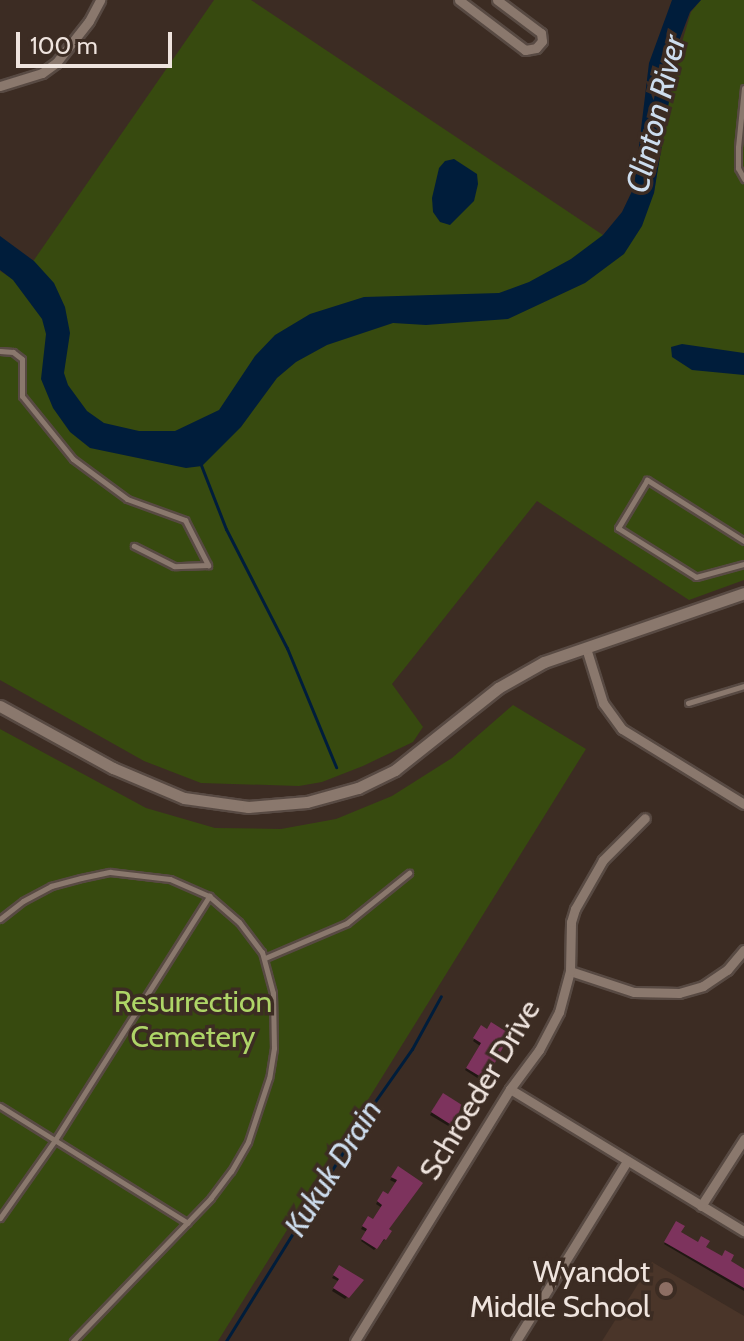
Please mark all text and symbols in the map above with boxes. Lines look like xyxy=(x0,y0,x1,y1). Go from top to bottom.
scale bar xyxy=(20,16,176,66)
text: 100 m xyxy=(30,31,98,60)
water label: Clinton River xyxy=(618,31,694,197)
park label: Resurrection Cemetery xyxy=(114,984,272,1054)
street label: Schroeder Drive xyxy=(412,993,548,1187)
water label: Kukuk Drain xyxy=(276,1093,390,1243)
place label: Wyandot Middle School xyxy=(470,1254,650,1324)
marker: Wyandot Middle School xyxy=(657,1280,675,1298)

